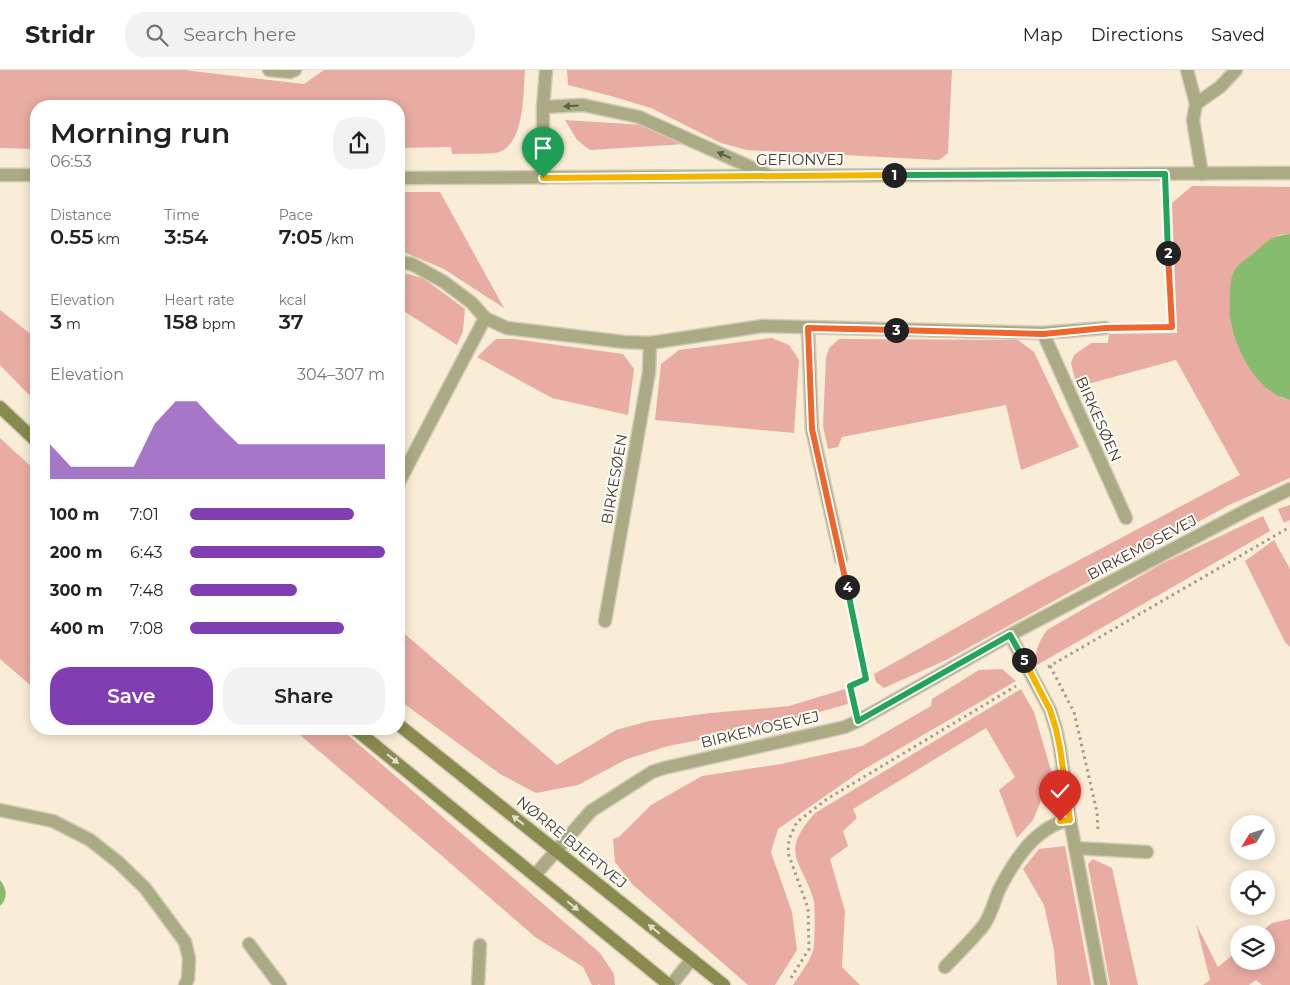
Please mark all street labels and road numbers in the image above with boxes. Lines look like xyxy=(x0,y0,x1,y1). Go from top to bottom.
street label: GEFIONVEJ xyxy=(756,150,844,169)
street label: BIRKESØEN xyxy=(1072,373,1126,465)
street label: BIRKESØEN xyxy=(597,432,631,526)
street label: BIRKEMOSEVEJ xyxy=(1084,510,1200,584)
street label: BIRKEMOSEVEJ xyxy=(699,706,821,752)
street label: NØRRE BJERTVEJ xyxy=(513,792,631,892)

